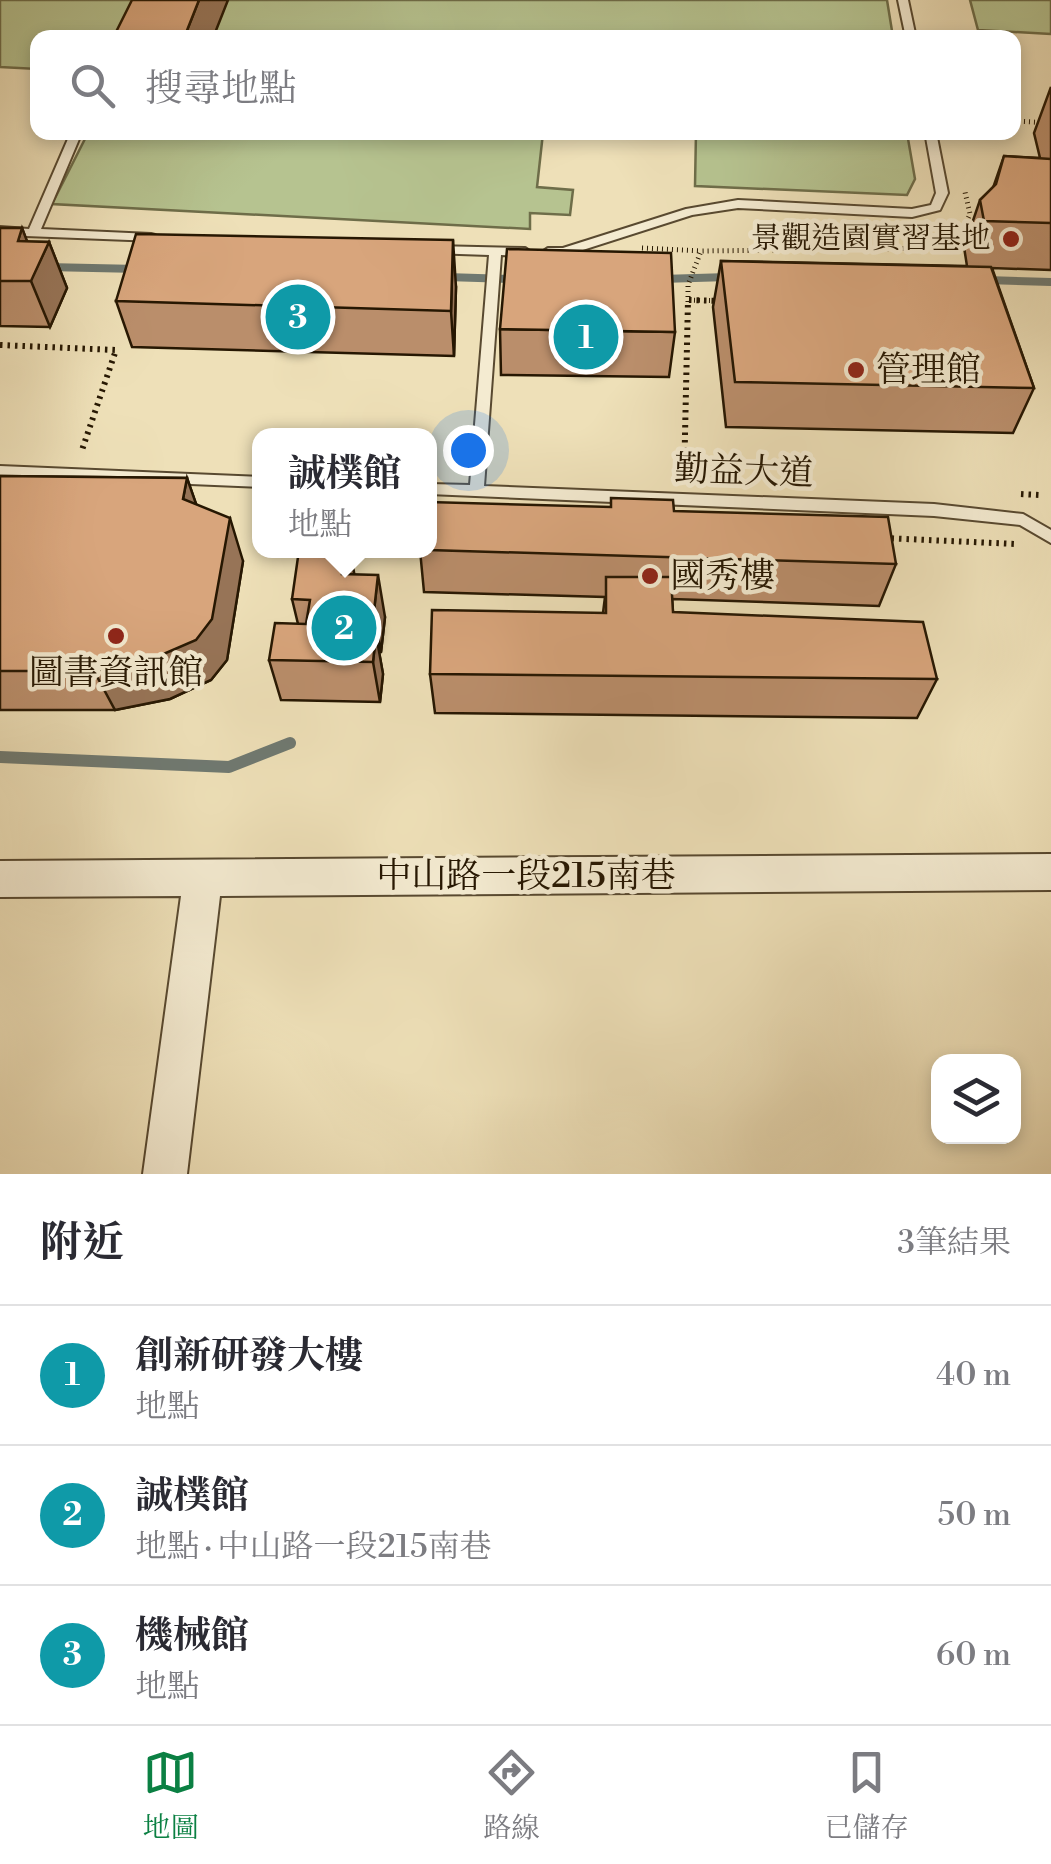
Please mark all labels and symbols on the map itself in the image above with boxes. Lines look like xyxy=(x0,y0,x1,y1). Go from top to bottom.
place label: 景觀造園實習基地 xyxy=(751,220,991,258)
marker: 景觀造園實習基地 xyxy=(1000,228,1022,250)
pin: 3 xyxy=(266,280,330,354)
pin: 1 xyxy=(554,300,618,374)
place label: 管理館 xyxy=(876,349,981,392)
marker: 管理館 xyxy=(845,359,867,381)
your location xyxy=(443,425,494,476)
street label: 勤益大道 xyxy=(673,448,815,496)
place label: 國秀樓 xyxy=(670,555,775,598)
marker: 國秀樓 xyxy=(639,565,661,587)
pin: 2 xyxy=(312,590,376,666)
marker: 圖書資訊館 xyxy=(105,625,127,647)
place label: 圖書資訊館 xyxy=(28,652,204,695)
street label: 中山路一段215南巷 xyxy=(376,855,676,898)

